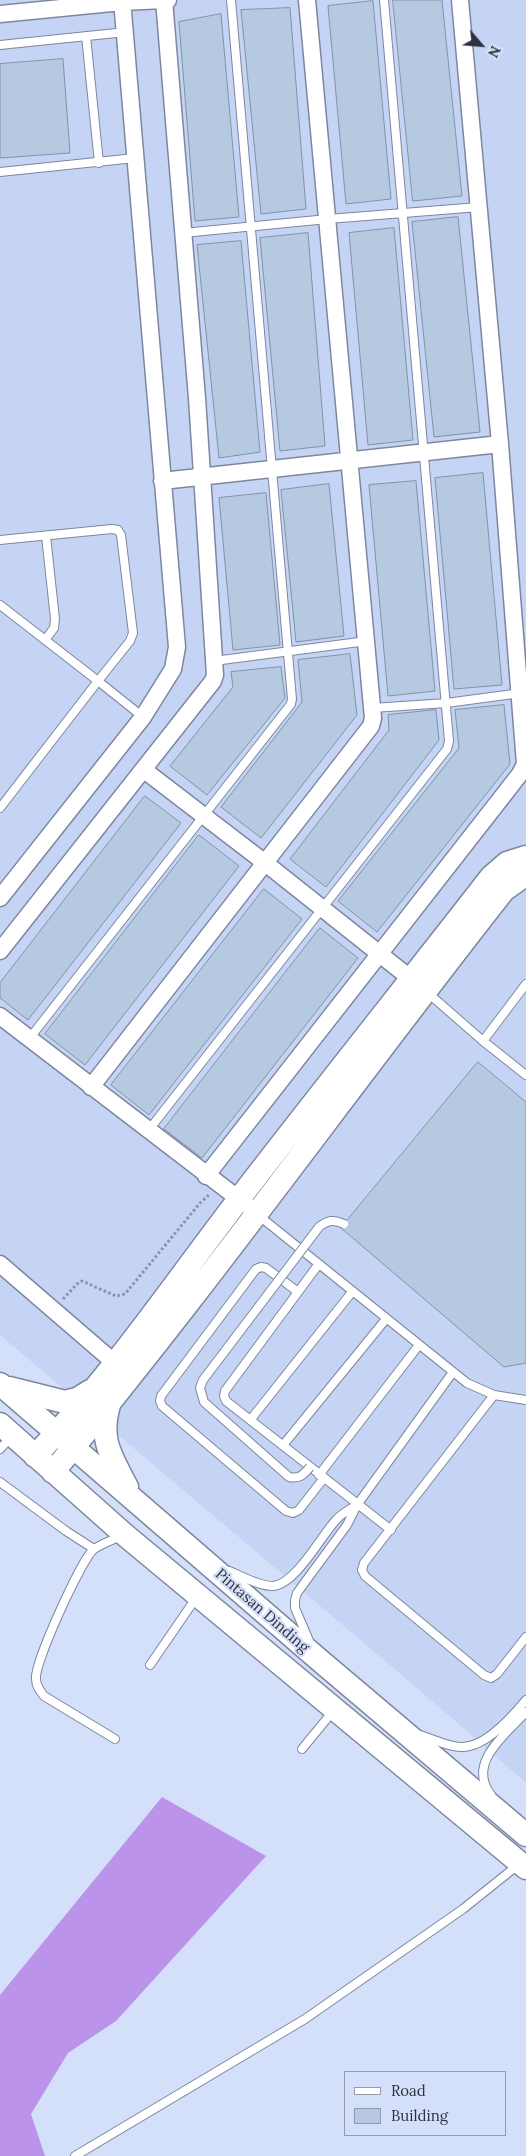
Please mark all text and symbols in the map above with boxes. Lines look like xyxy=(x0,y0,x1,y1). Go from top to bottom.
north arrow xyxy=(456,20,506,70)
text: N xyxy=(484,43,505,61)
street label: Pintasan Dinding xyxy=(211,1565,313,1657)
legend xyxy=(344,2071,506,2136)
text: Road xyxy=(391,2081,426,2100)
text: Building xyxy=(391,2106,448,2125)

